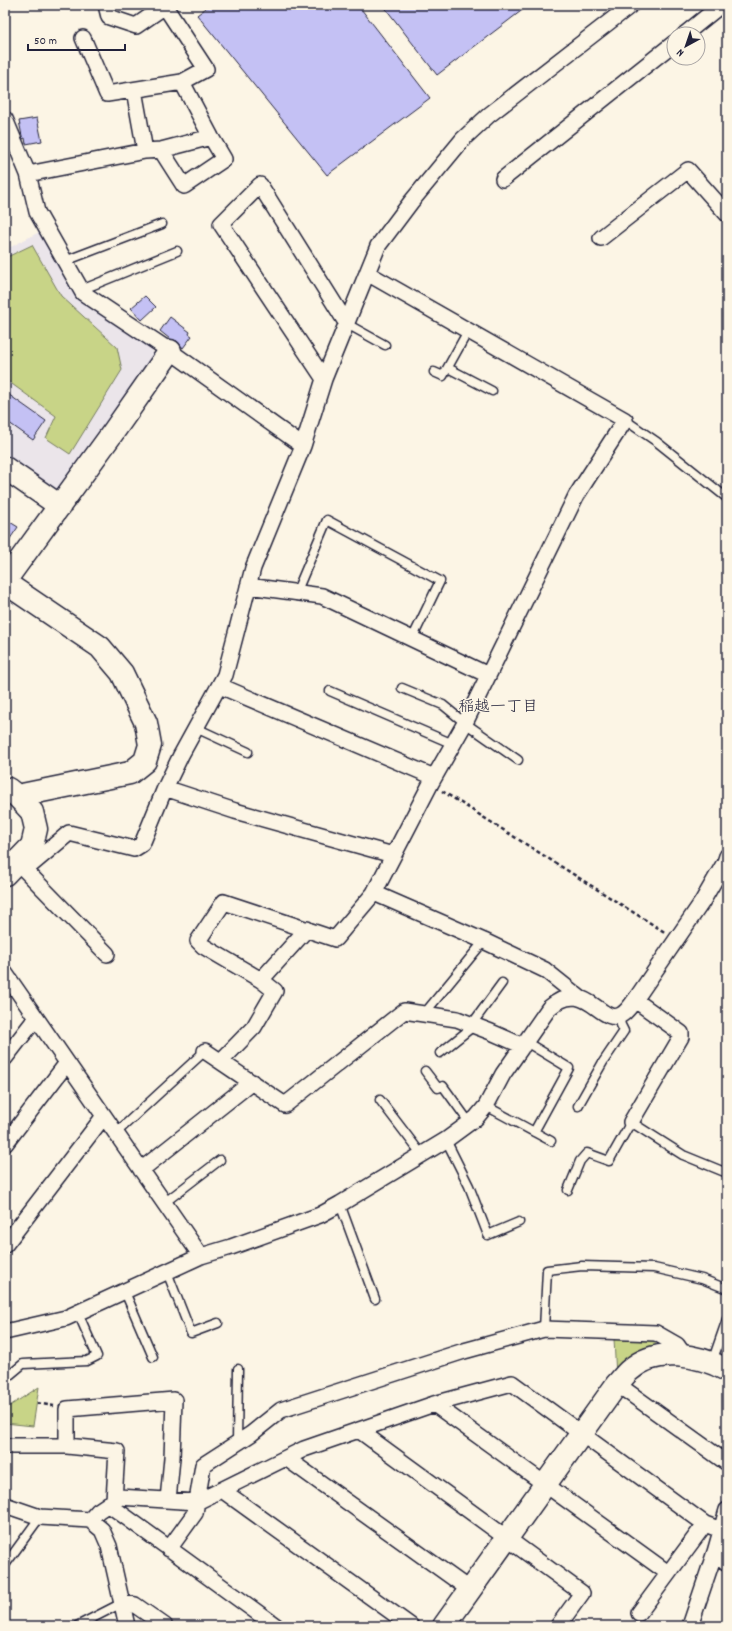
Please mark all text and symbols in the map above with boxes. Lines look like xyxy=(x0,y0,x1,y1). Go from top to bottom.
scale bar xyxy=(28,26,125,52)
north arrow xyxy=(666,26,706,66)
text: 50 m xyxy=(34,33,57,50)
text: N xyxy=(673,44,688,60)
district label: 稲越一丁目 xyxy=(458,696,538,719)

